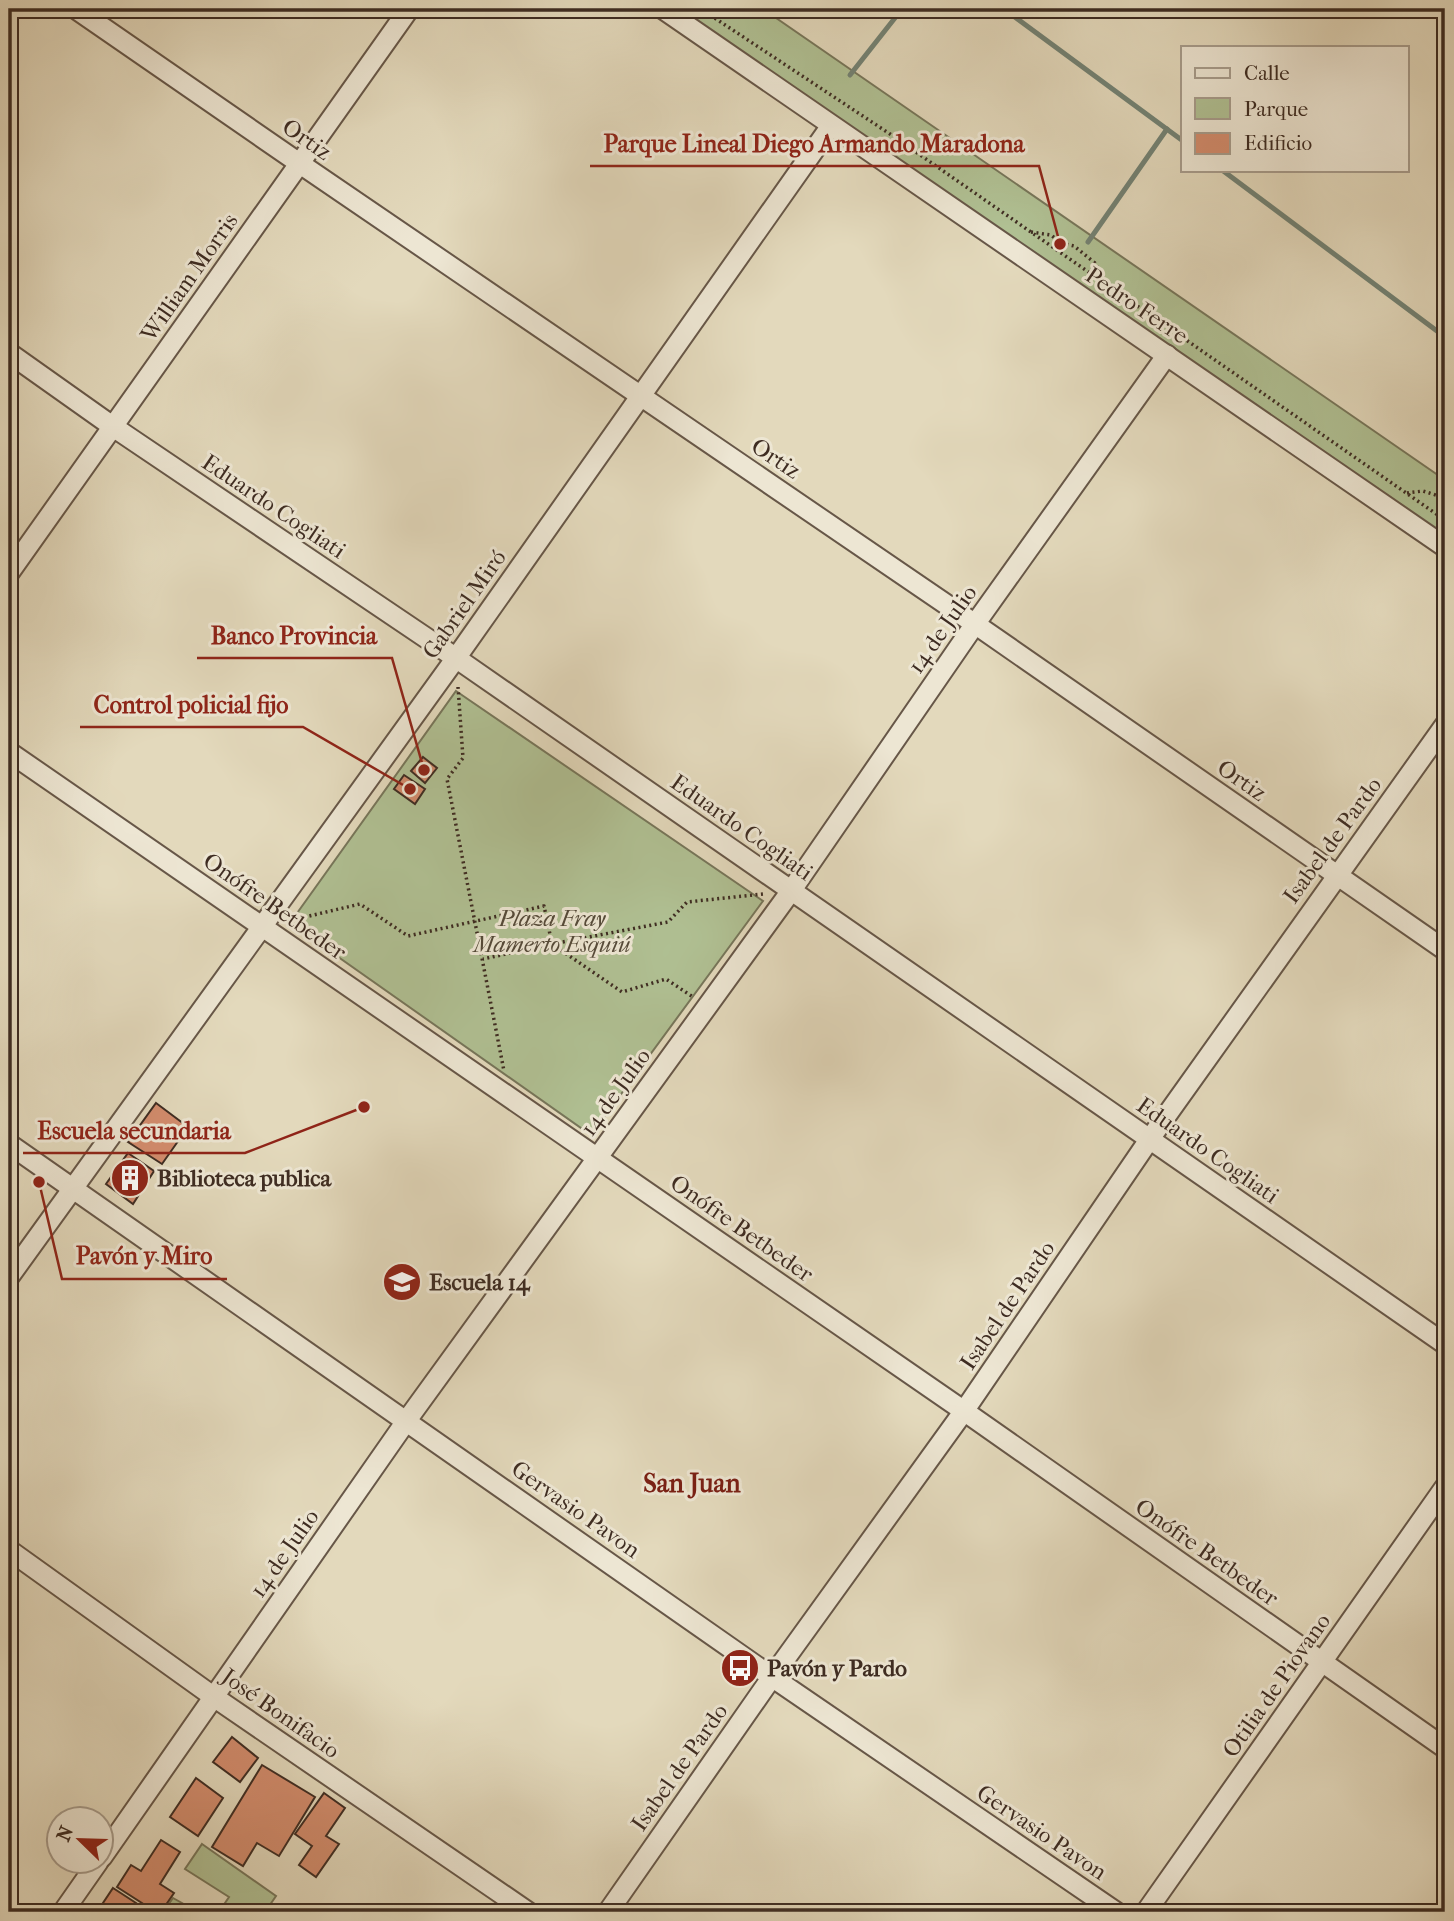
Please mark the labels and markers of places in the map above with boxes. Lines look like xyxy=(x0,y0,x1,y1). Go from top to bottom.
callout: Parque Lineal Diego Armando Maradona xyxy=(590,121,1039,166)
callout: Banco Provincia xyxy=(197,613,392,658)
callout: Control policial fijo xyxy=(80,682,303,727)
callout: Escuela secundaria xyxy=(23,1108,245,1153)
building icon: Biblioteca publica xyxy=(109,1157,151,1199)
place label: Biblioteca publica xyxy=(157,1165,333,1192)
callout: Pavón y Miro xyxy=(62,1234,227,1279)
school or university icon: Escuela 14 xyxy=(381,1261,423,1303)
place label: Escuela 14 xyxy=(429,1269,531,1296)
bus stop icon: Pavón y Pardo xyxy=(719,1647,761,1689)
place label: Pavón y Pardo xyxy=(767,1655,907,1682)

